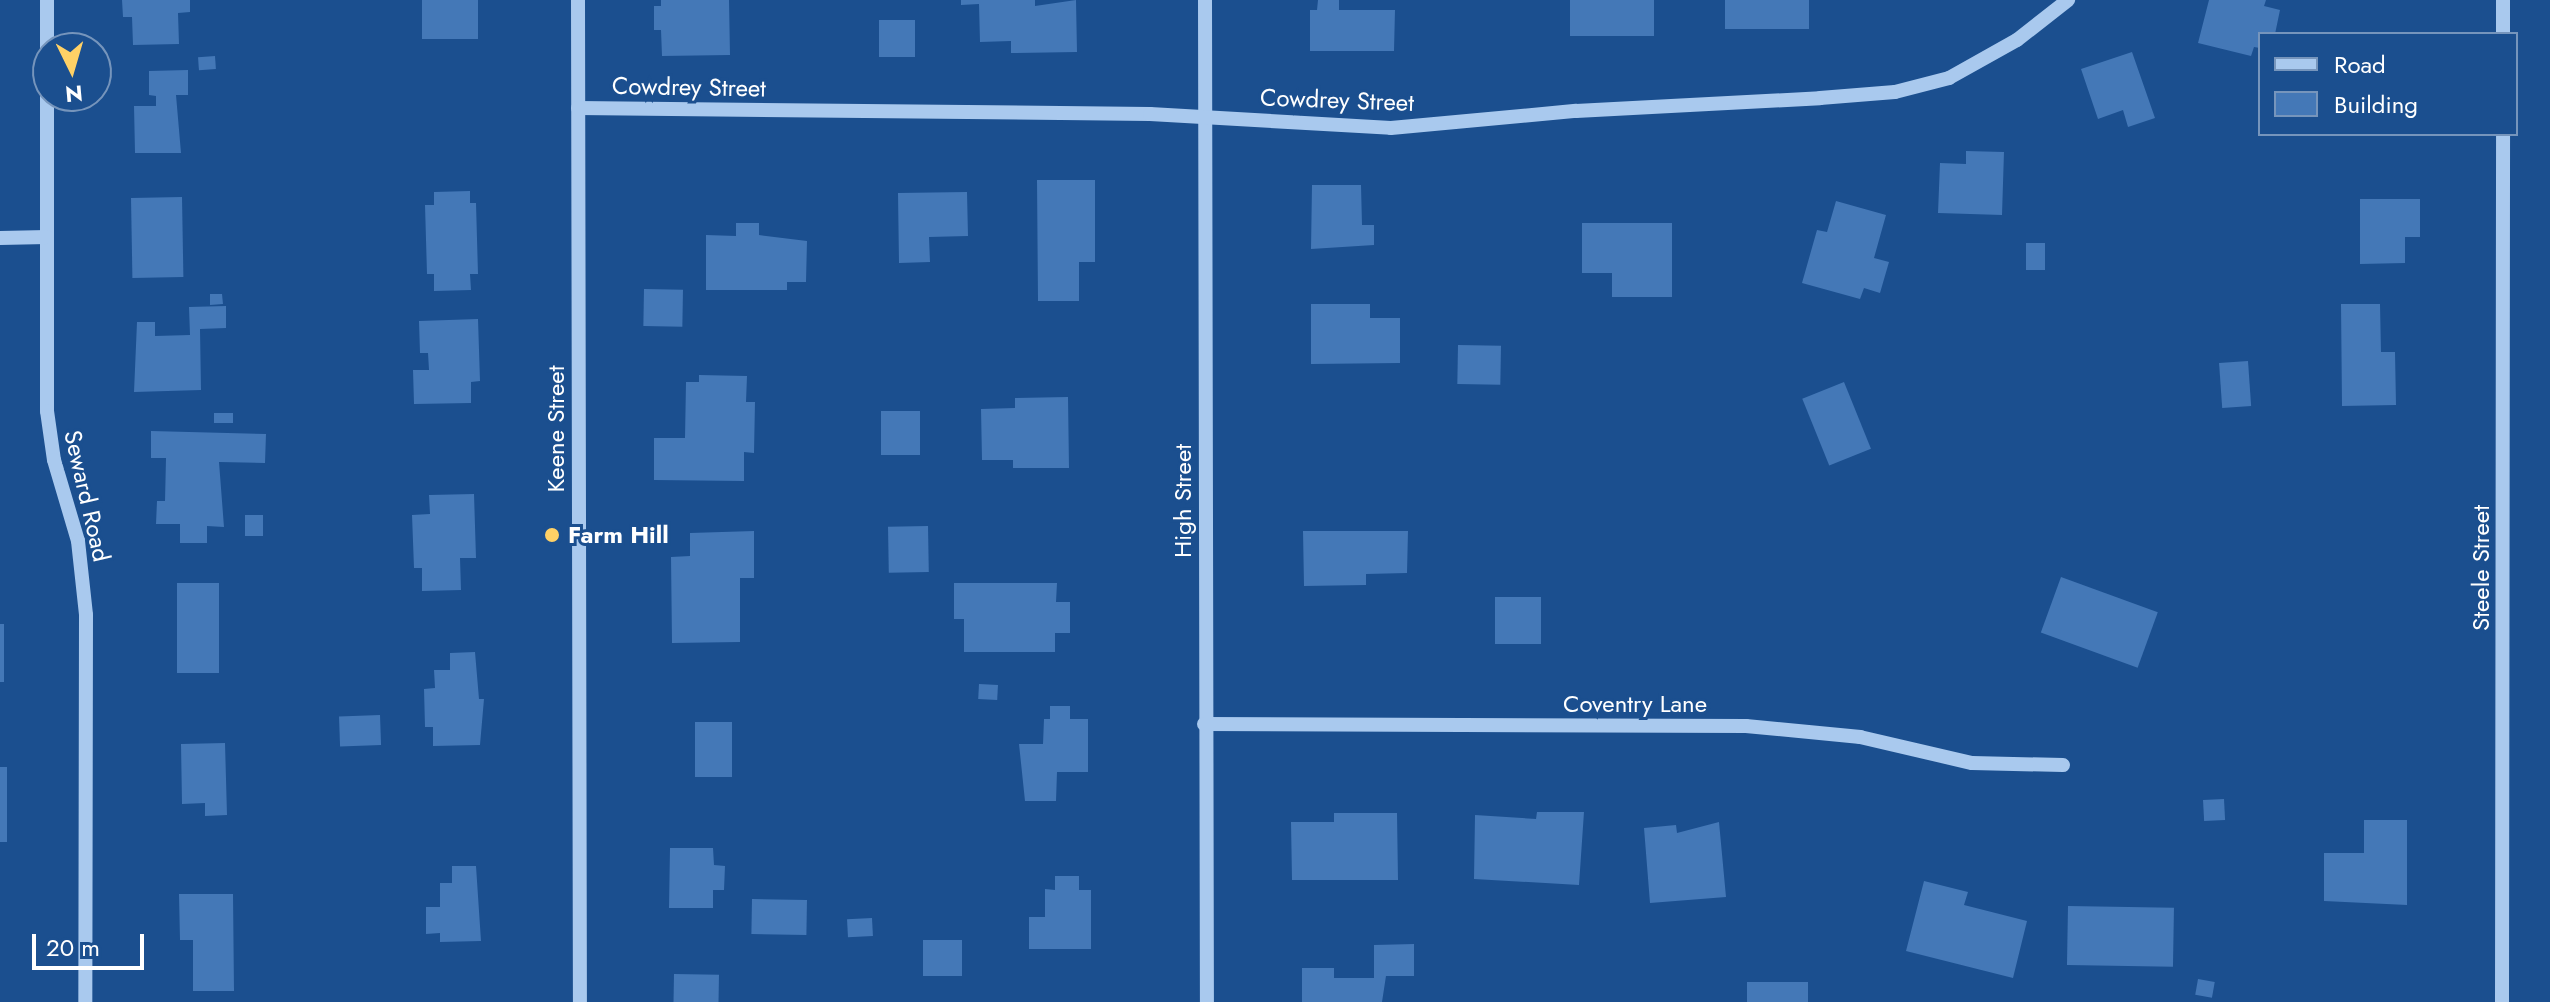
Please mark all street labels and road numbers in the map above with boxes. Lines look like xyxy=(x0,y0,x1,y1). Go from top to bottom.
street label: Cowdrey Street xyxy=(612,71,766,103)
street label: Cowdrey Street xyxy=(1260,83,1414,117)
street label: Keene Street xyxy=(542,366,570,492)
street label: Seward Road xyxy=(58,428,116,564)
street label: High Street xyxy=(1169,444,1197,558)
street label: Steele Street xyxy=(2467,505,2495,631)
street label: Coventry Lane xyxy=(1563,690,1707,718)

